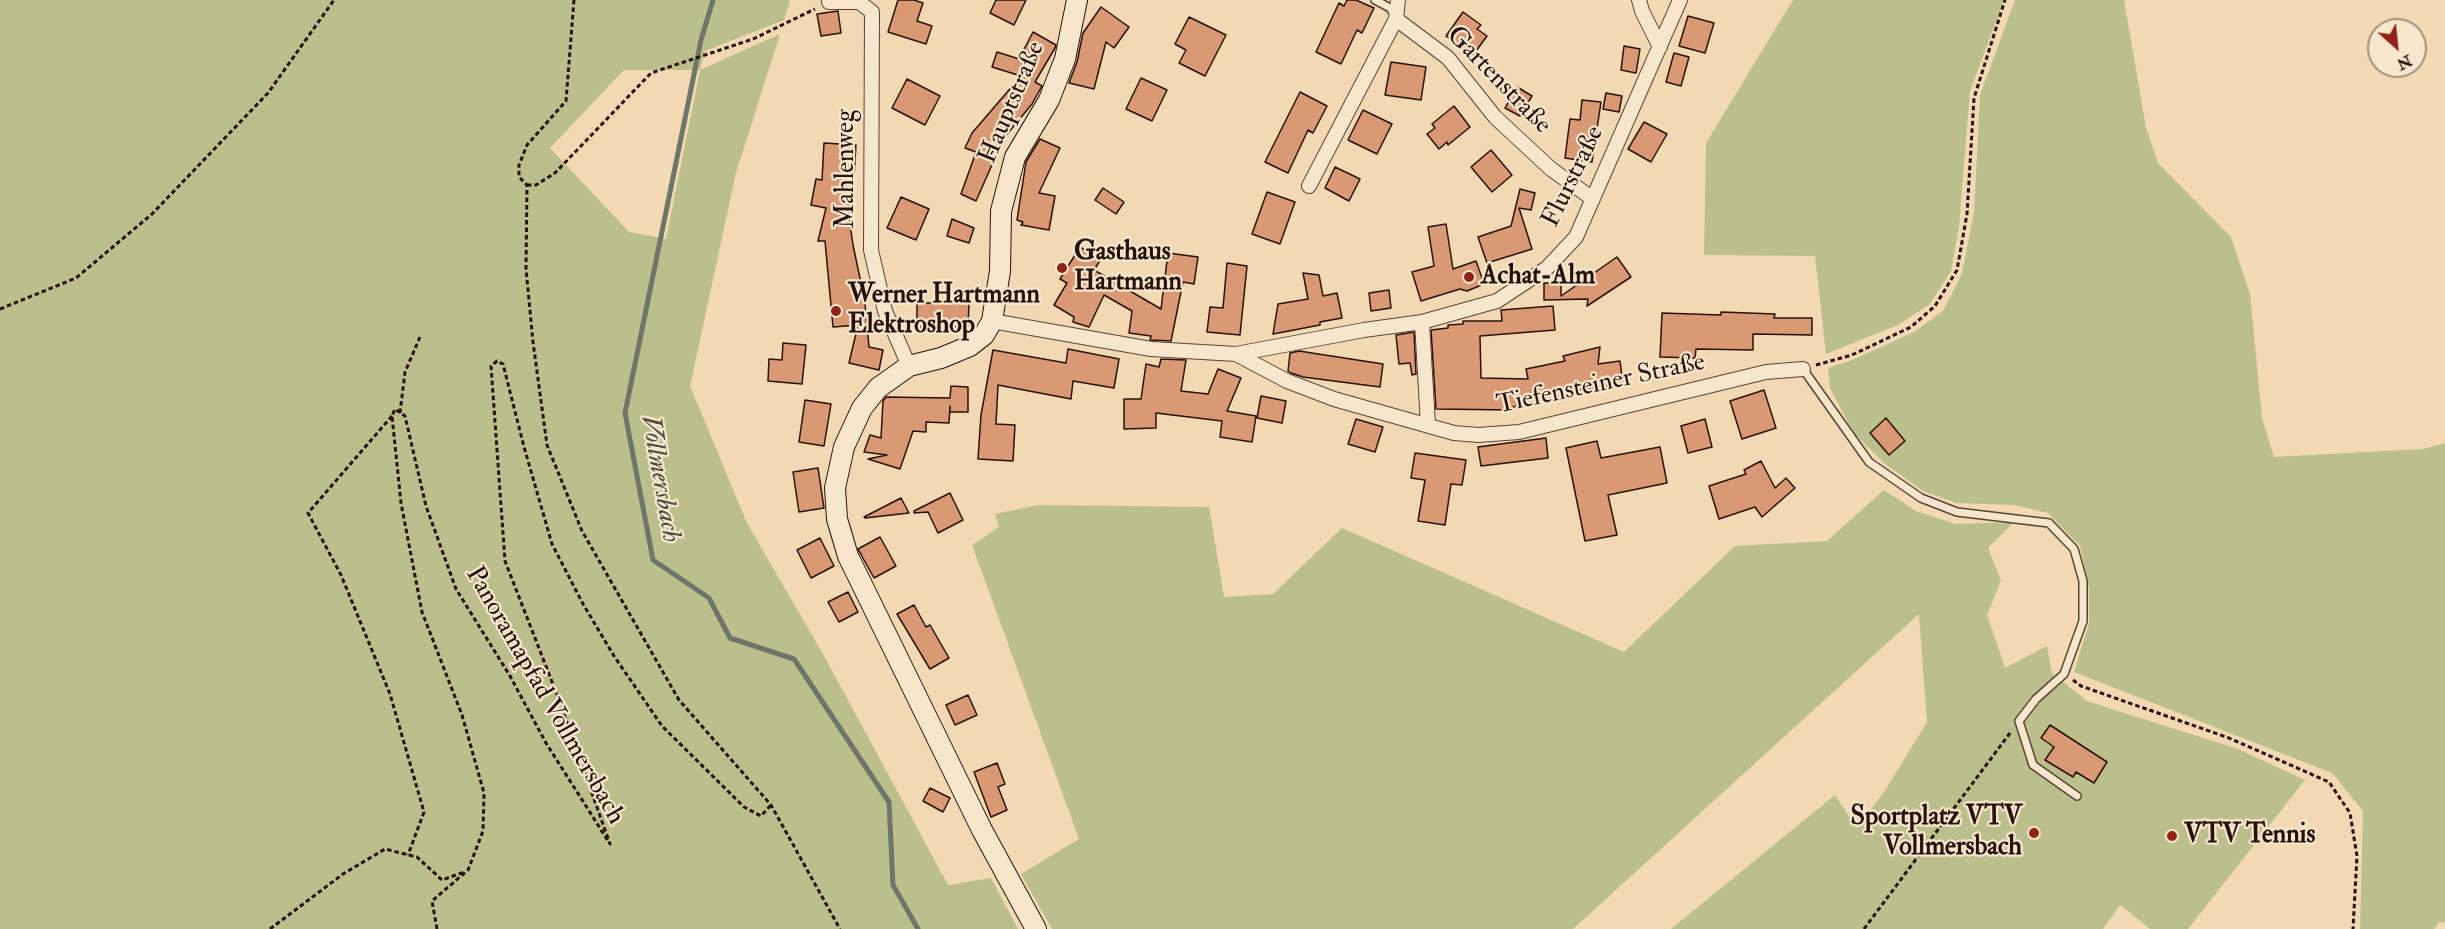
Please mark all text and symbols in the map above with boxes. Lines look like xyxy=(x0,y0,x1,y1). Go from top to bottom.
north arrow xyxy=(2367,18,2427,78)
street label: Gartenstraße xyxy=(1439,21,1557,141)
street label: Hauptstraße xyxy=(973,37,1053,169)
text: N xyxy=(2393,50,2415,74)
street label: Mahlenweg xyxy=(831,109,863,229)
street label: Flurstraße xyxy=(1536,121,1612,233)
place label: Gasthaus Hartmann xyxy=(1074,237,1182,298)
marker: Gasthaus Hartmann xyxy=(1055,261,1069,275)
place label: Achat-Alm xyxy=(1481,261,1595,293)
marker: Achat-Alm xyxy=(1462,270,1476,284)
place label: Werner Hartmann Elektroshop xyxy=(848,280,1040,342)
marker: Werner Hartmann Elektroshop xyxy=(829,304,843,318)
street label: Tiefensteiner Straße xyxy=(1494,348,1708,422)
water label: Vollmersbach xyxy=(632,413,686,545)
street label: Panoramapfad Vollmersbach xyxy=(458,562,630,830)
place label: Sportplatz VTV Vollmersbach xyxy=(1851,802,2022,864)
place label: VTV Tennis xyxy=(2184,820,2315,852)
marker: Sportplatz VTV Vollmersbach xyxy=(2027,826,2041,840)
marker: VTV Tennis xyxy=(2165,829,2179,843)

